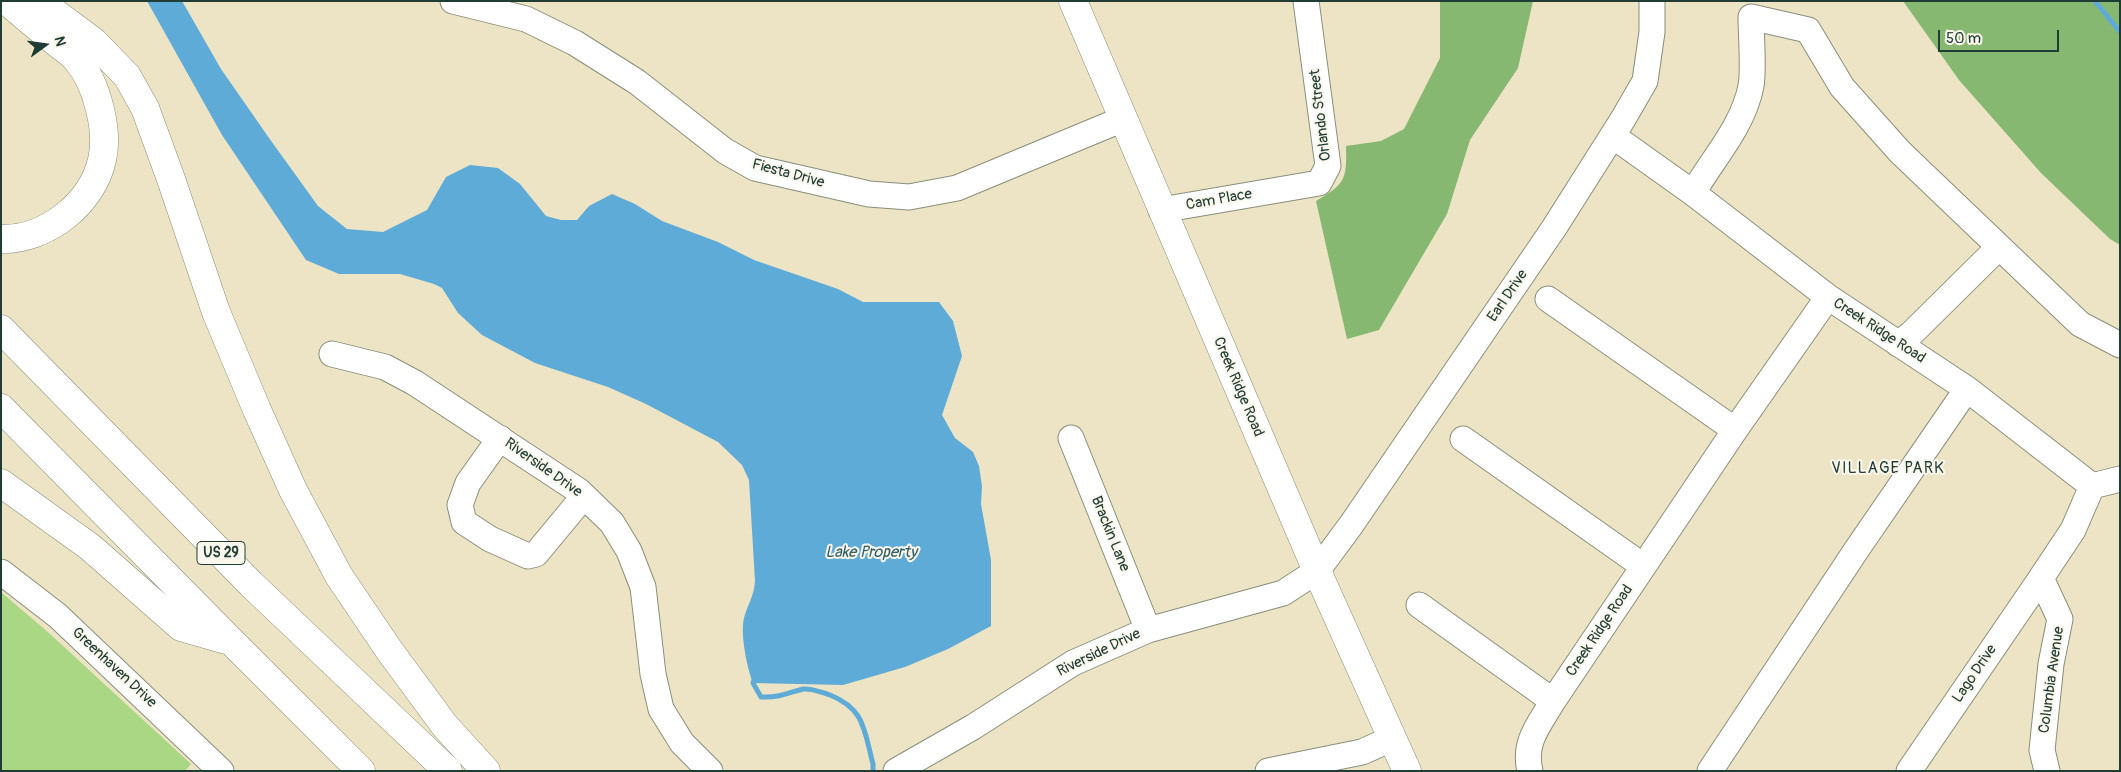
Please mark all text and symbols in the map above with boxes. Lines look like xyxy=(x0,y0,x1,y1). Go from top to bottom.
north arrow xyxy=(20,20,70,70)
scale bar xyxy=(1941,20,2062,52)
text: 50 m xyxy=(1946,29,1981,48)
text: N xyxy=(51,35,69,48)
street label: Orlando Street xyxy=(1306,68,1336,162)
street label: Fiesta Drive xyxy=(750,156,826,192)
street label: Cam Place xyxy=(1185,185,1253,215)
street label: Earl Drive xyxy=(1484,267,1532,325)
street label: Creek Ridge Road xyxy=(1829,294,1929,368)
street label: Creek Ridge Road xyxy=(1209,334,1267,440)
street label: Riverside Drive xyxy=(501,435,585,501)
district label: VILLAGE PARK xyxy=(1830,459,1946,479)
street label: Brackin Lane xyxy=(1087,494,1133,574)
road number: US 29 xyxy=(197,542,245,564)
water label: Lake Property xyxy=(825,543,917,563)
street label: Creek Ridge Road xyxy=(1563,582,1637,680)
street label: Greenhaven Drive xyxy=(68,624,160,712)
street label: Riverside Drive xyxy=(1054,625,1144,681)
street label: Columbia Avenue xyxy=(2036,625,2068,735)
street label: Lago Drive xyxy=(1949,641,2001,707)

